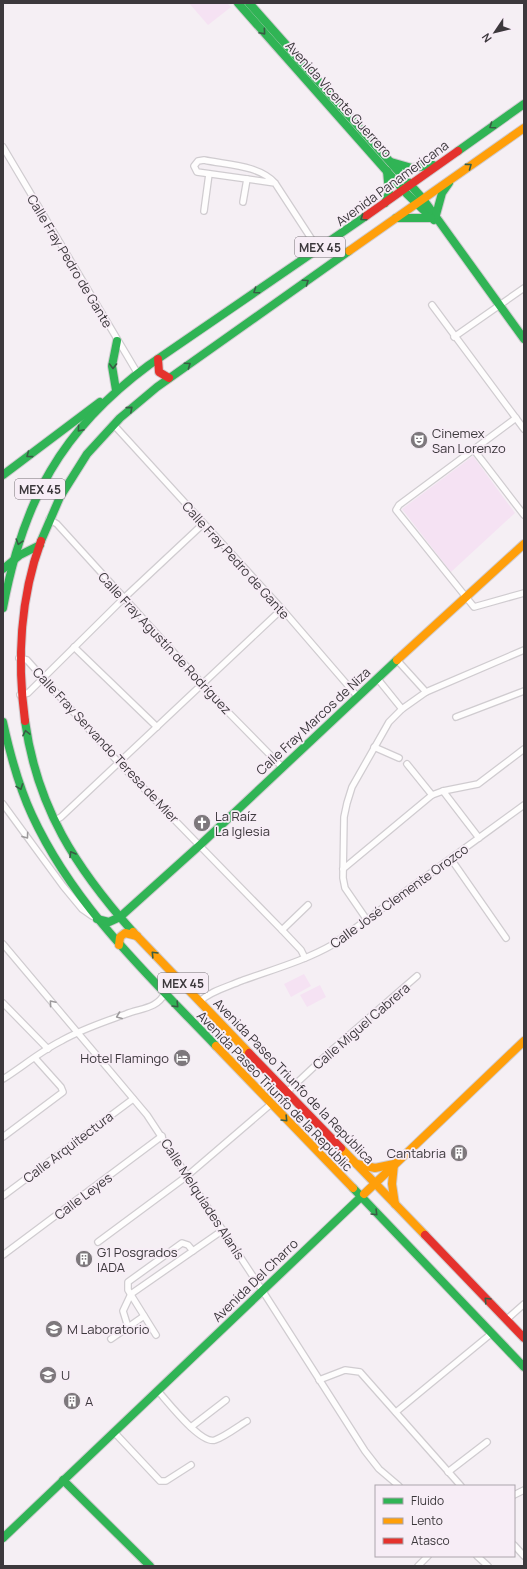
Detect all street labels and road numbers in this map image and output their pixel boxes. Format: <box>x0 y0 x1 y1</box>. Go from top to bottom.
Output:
street label: Avenida Vicente Guerrero <box>282 37 396 161</box>
street label: Avenida Panamericana <box>332 136 452 230</box>
street label: Calle Fray Pedro de Gante <box>23 191 117 331</box>
road number: MEX 45 <box>295 237 345 257</box>
road number: MEX 45 <box>15 479 65 499</box>
street label: Calle Fray Pedro de Gante <box>178 497 294 623</box>
street label: Calle Fray Agustín de Rodríguez <box>94 568 236 718</box>
street label: Calle Fray Servando Teresa de Mier <box>29 663 183 827</box>
street label: Calle Fray Marcos de Niza <box>252 663 374 779</box>
street label: Calle José Clemente Orozco <box>326 839 472 952</box>
road number: MEX 45 <box>158 973 208 993</box>
street label: Calle Miguel Cabrera <box>309 979 413 1073</box>
street label: Avenida Paseo Triunfo de la República <box>211 995 377 1167</box>
street label: Avenida Paseo Triunfo de la Repúblic <box>194 1008 356 1174</box>
street label: Calle Arquitectura <box>19 1107 117 1187</box>
street label: Calle Melquíades Alanís <box>157 1135 249 1263</box>
street label: Calle Leyes <box>50 1168 116 1224</box>
street label: Avenida Del Charro <box>208 1234 302 1326</box>

